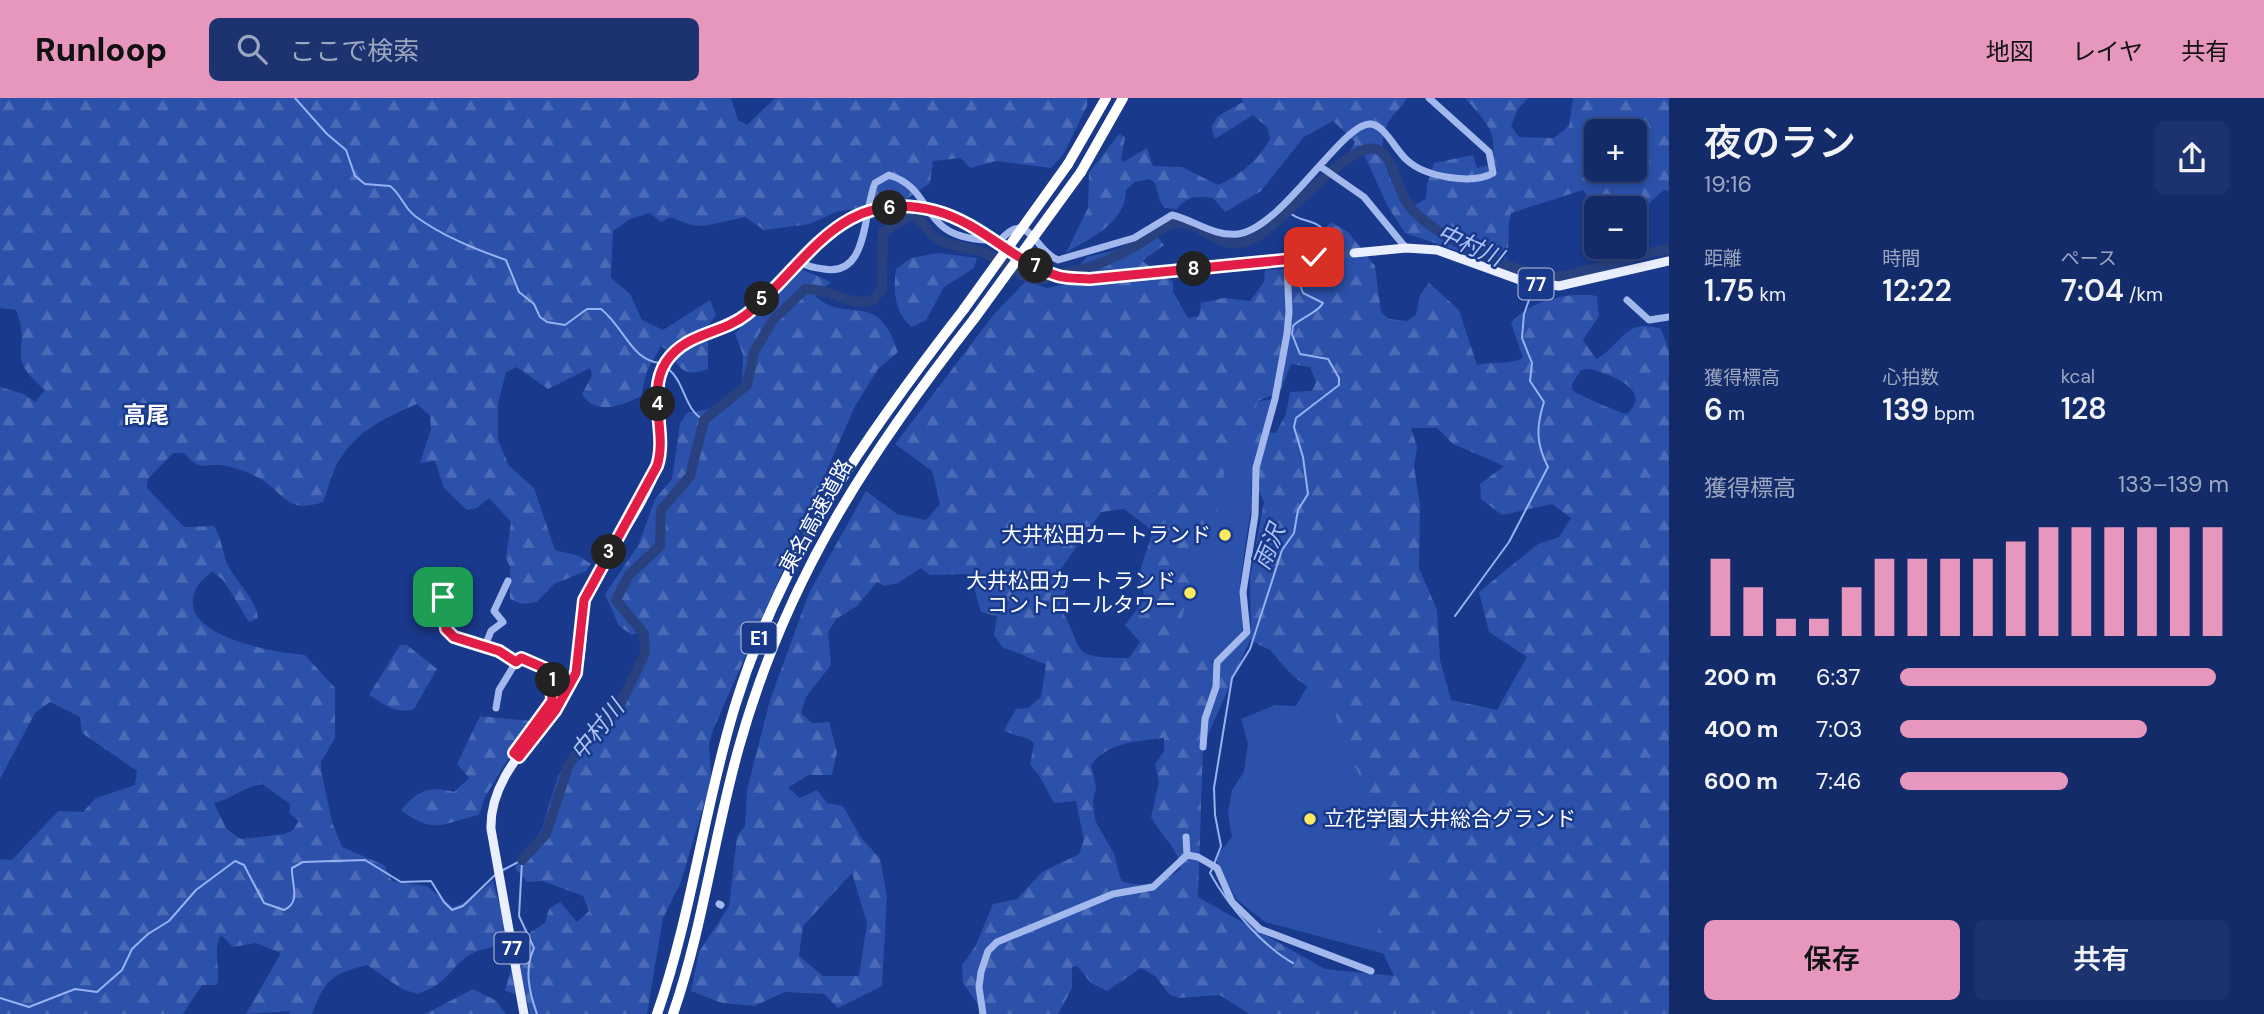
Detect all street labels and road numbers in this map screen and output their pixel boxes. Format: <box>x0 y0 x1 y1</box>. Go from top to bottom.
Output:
road number: 77 <box>1518 268 1554 300</box>
street label: 東名高速道路 <box>773 454 859 578</box>
road number: E1 <box>742 622 776 653</box>
road number: 77 <box>494 932 530 964</box>

